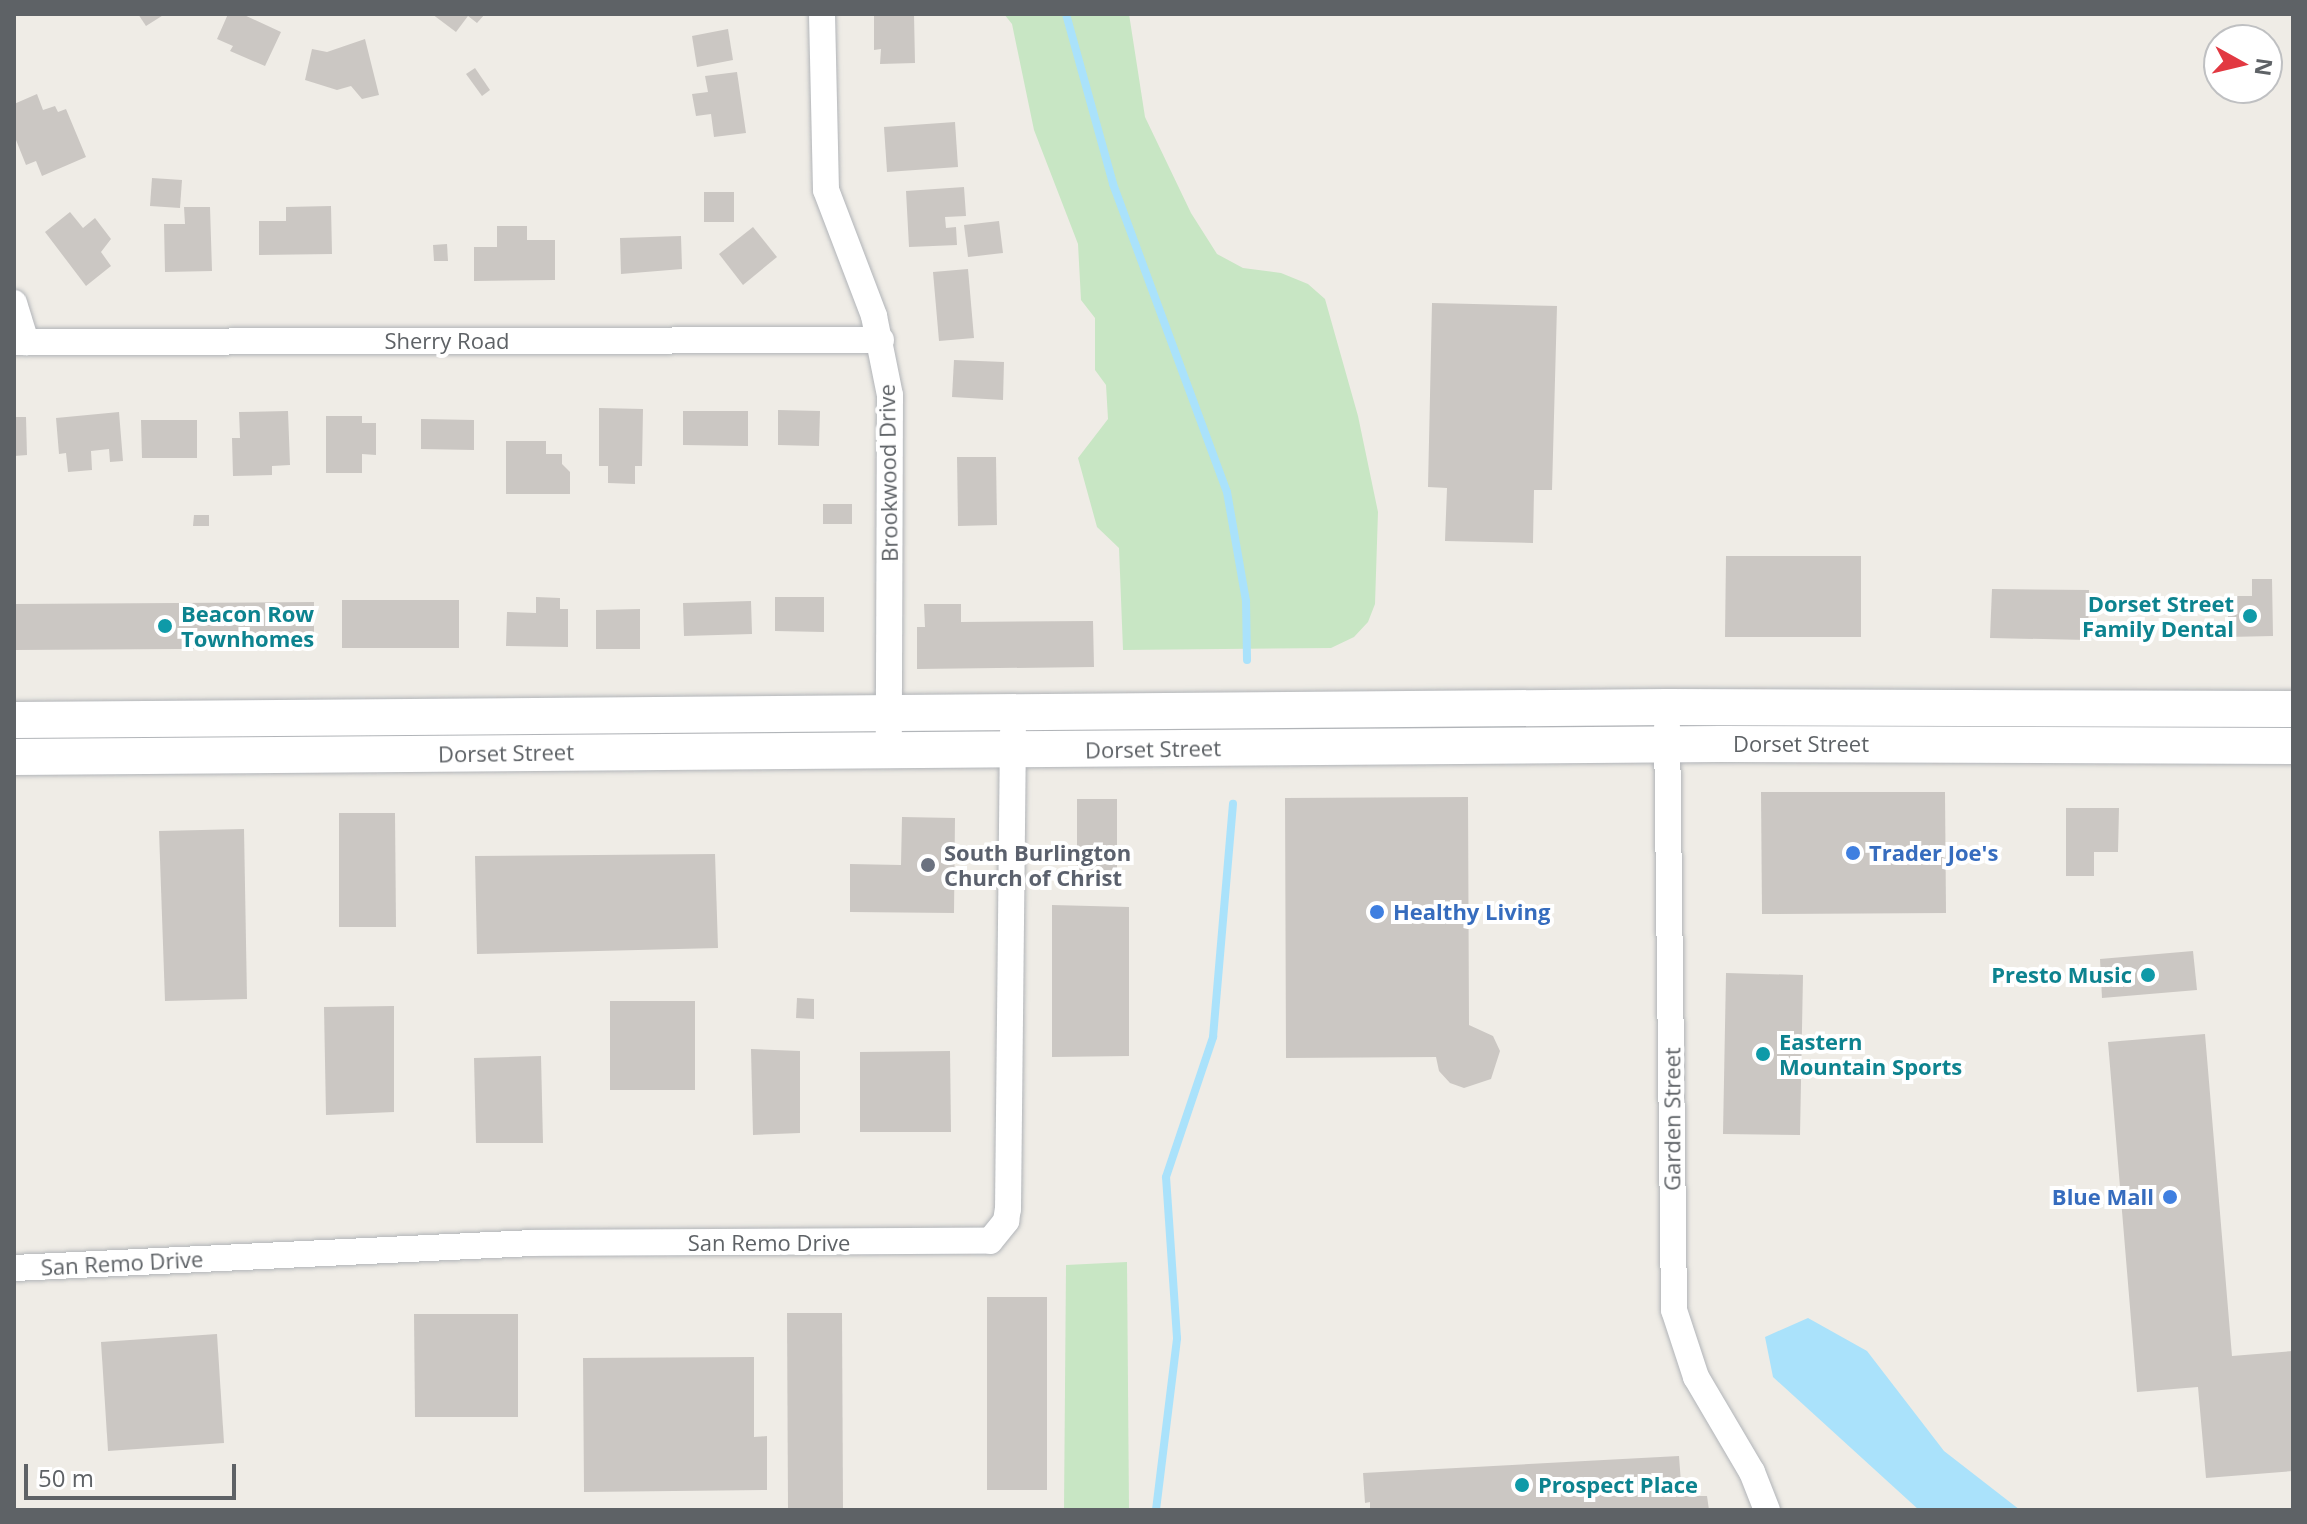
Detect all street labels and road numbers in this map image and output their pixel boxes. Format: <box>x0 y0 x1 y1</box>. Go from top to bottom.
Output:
street label: Sherry Road <box>384 328 510 354</box>
street label: Brookwood Drive <box>873 384 903 562</box>
street label: Dorset Street <box>1733 731 1869 757</box>
street label: Dorset Street <box>1085 735 1221 763</box>
street label: Dorset Street <box>438 739 574 767</box>
street label: Garden Street <box>1659 1047 1685 1191</box>
street label: San Remo Drive <box>688 1230 850 1256</box>
street label: San Remo Drive <box>40 1246 204 1280</box>

